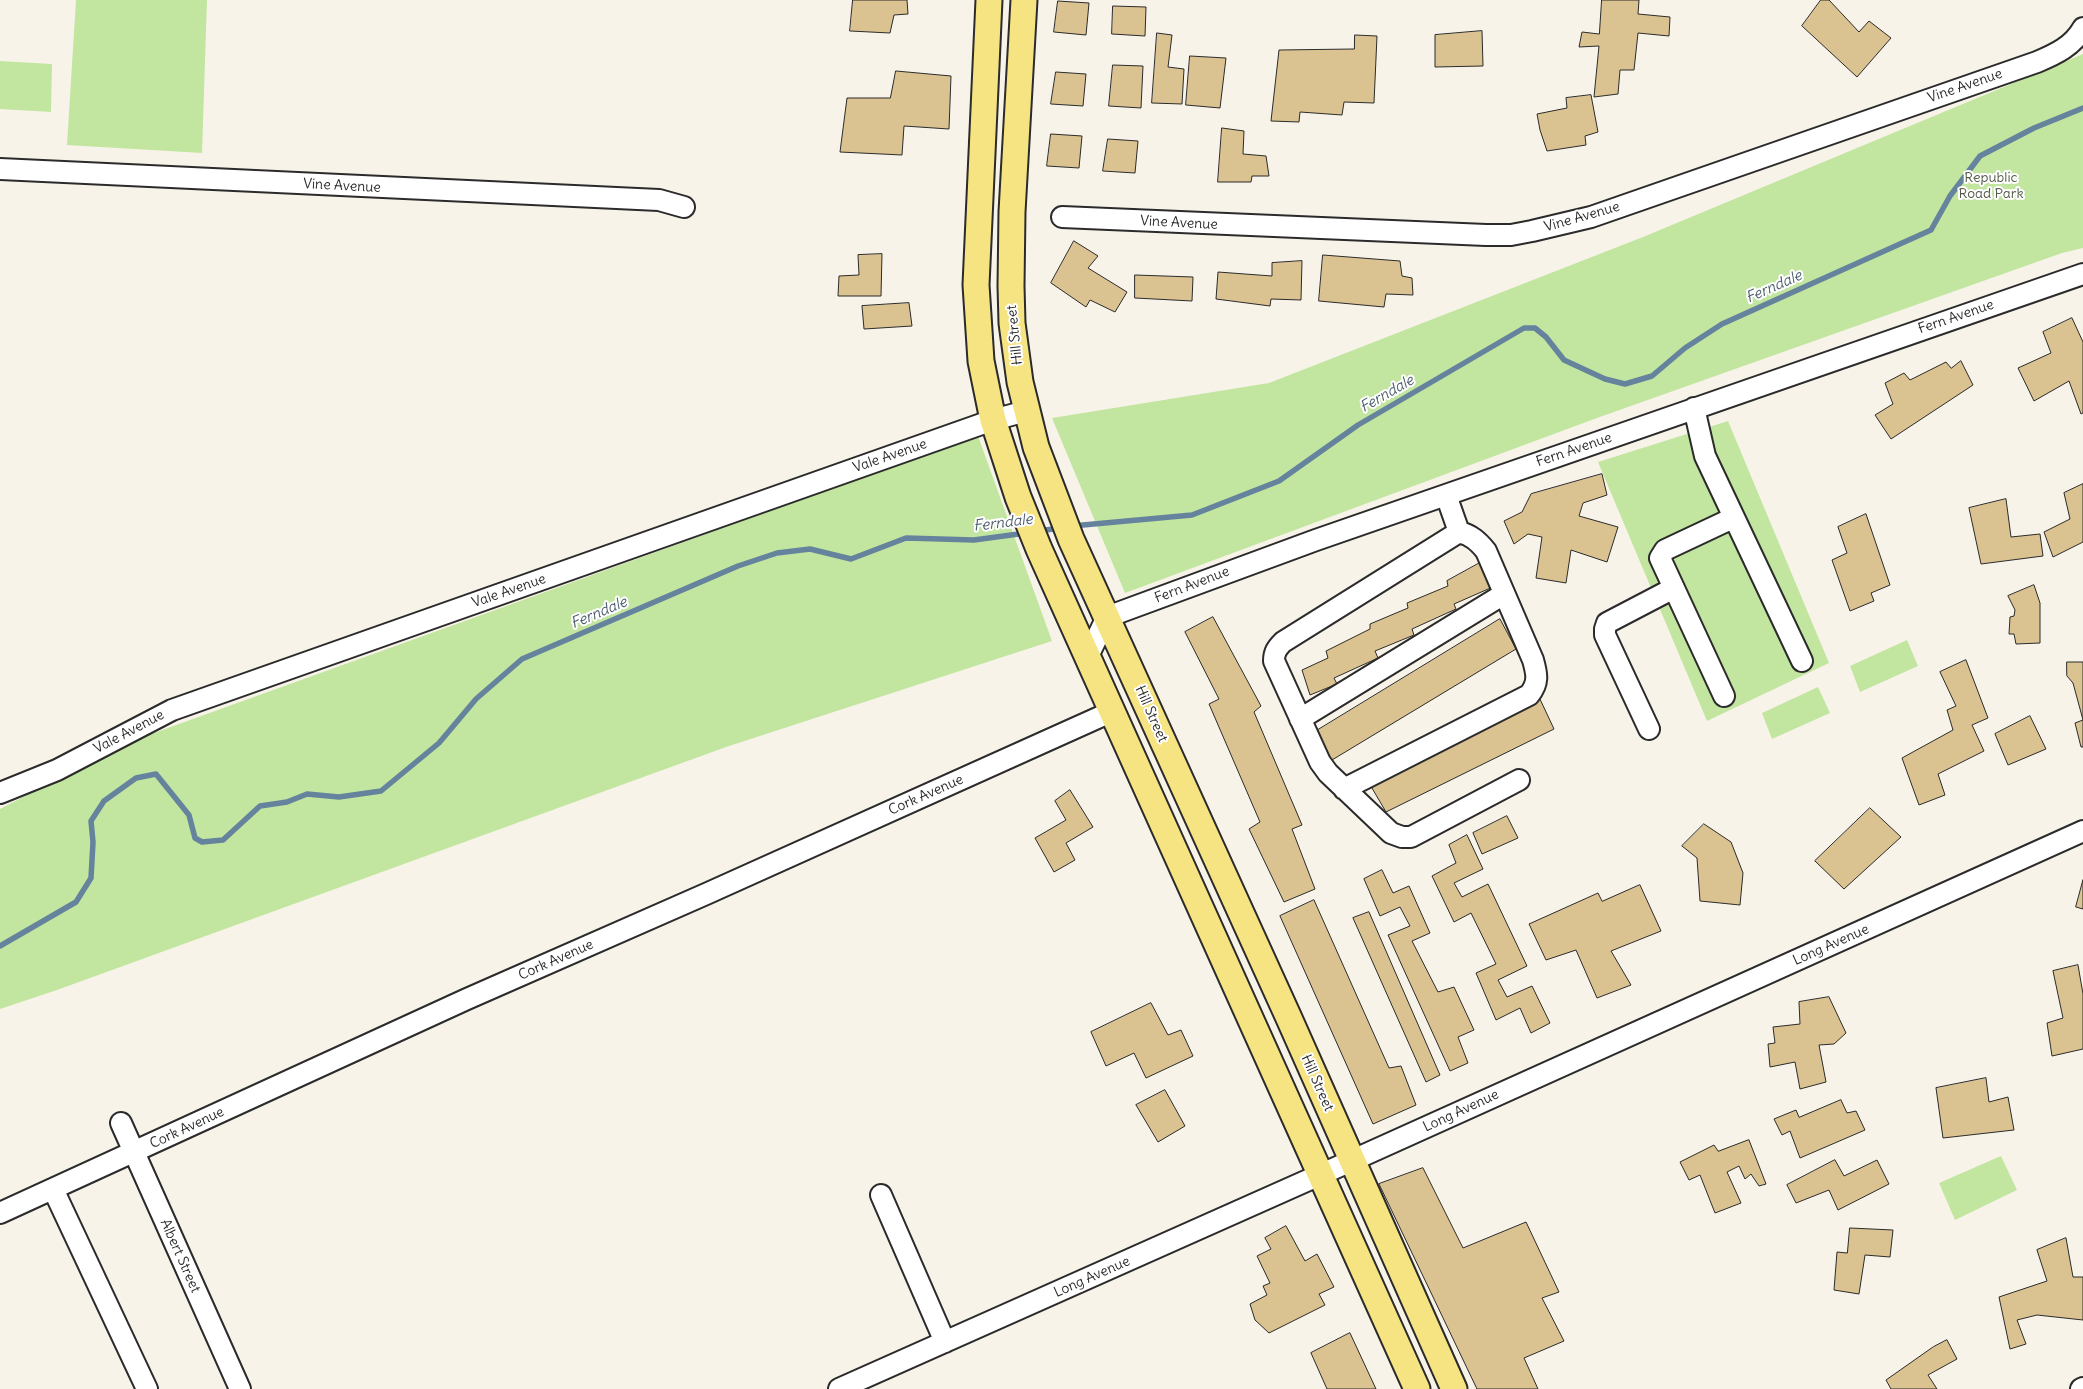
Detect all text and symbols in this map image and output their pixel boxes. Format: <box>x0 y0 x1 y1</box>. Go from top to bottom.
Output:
street label: Vine Avenue <box>1925 65 2005 107</box>
park label: Republic Road Park <box>1958 170 2024 202</box>
street label: Vine Avenue <box>303 176 381 196</box>
street label: Vine Avenue <box>1542 198 1622 236</box>
street label: Vine Avenue <box>1140 213 1218 233</box>
water label: Ferndale <box>1743 267 1805 307</box>
street label: Fern Avenue <box>1916 296 1996 338</box>
street label: Hill Street <box>1004 304 1026 366</box>
water label: Ferndale <box>1357 371 1417 417</box>
street label: Fern Avenue <box>1534 429 1614 471</box>
street label: Vale Avenue <box>851 436 929 476</box>
water label: Ferndale <box>972 510 1034 536</box>
street label: Fern Avenue <box>1152 563 1232 607</box>
street label: Vale Avenue <box>470 571 548 611</box>
water label: Ferndale <box>568 593 630 633</box>
street label: Hill Street <box>1131 683 1171 745</box>
street label: Vale Avenue <box>91 706 167 758</box>
street label: Cork Avenue <box>886 771 966 819</box>
street label: Long Avenue <box>1790 921 1872 969</box>
street label: Cork Avenue <box>516 936 596 984</box>
street label: Hill Street <box>1297 1052 1337 1114</box>
street label: Long Avenue <box>1421 1086 1501 1136</box>
street label: Cork Avenue <box>147 1103 227 1153</box>
street label: Albert Street <box>156 1217 204 1295</box>
street label: Long Avenue <box>1051 1253 1133 1301</box>

